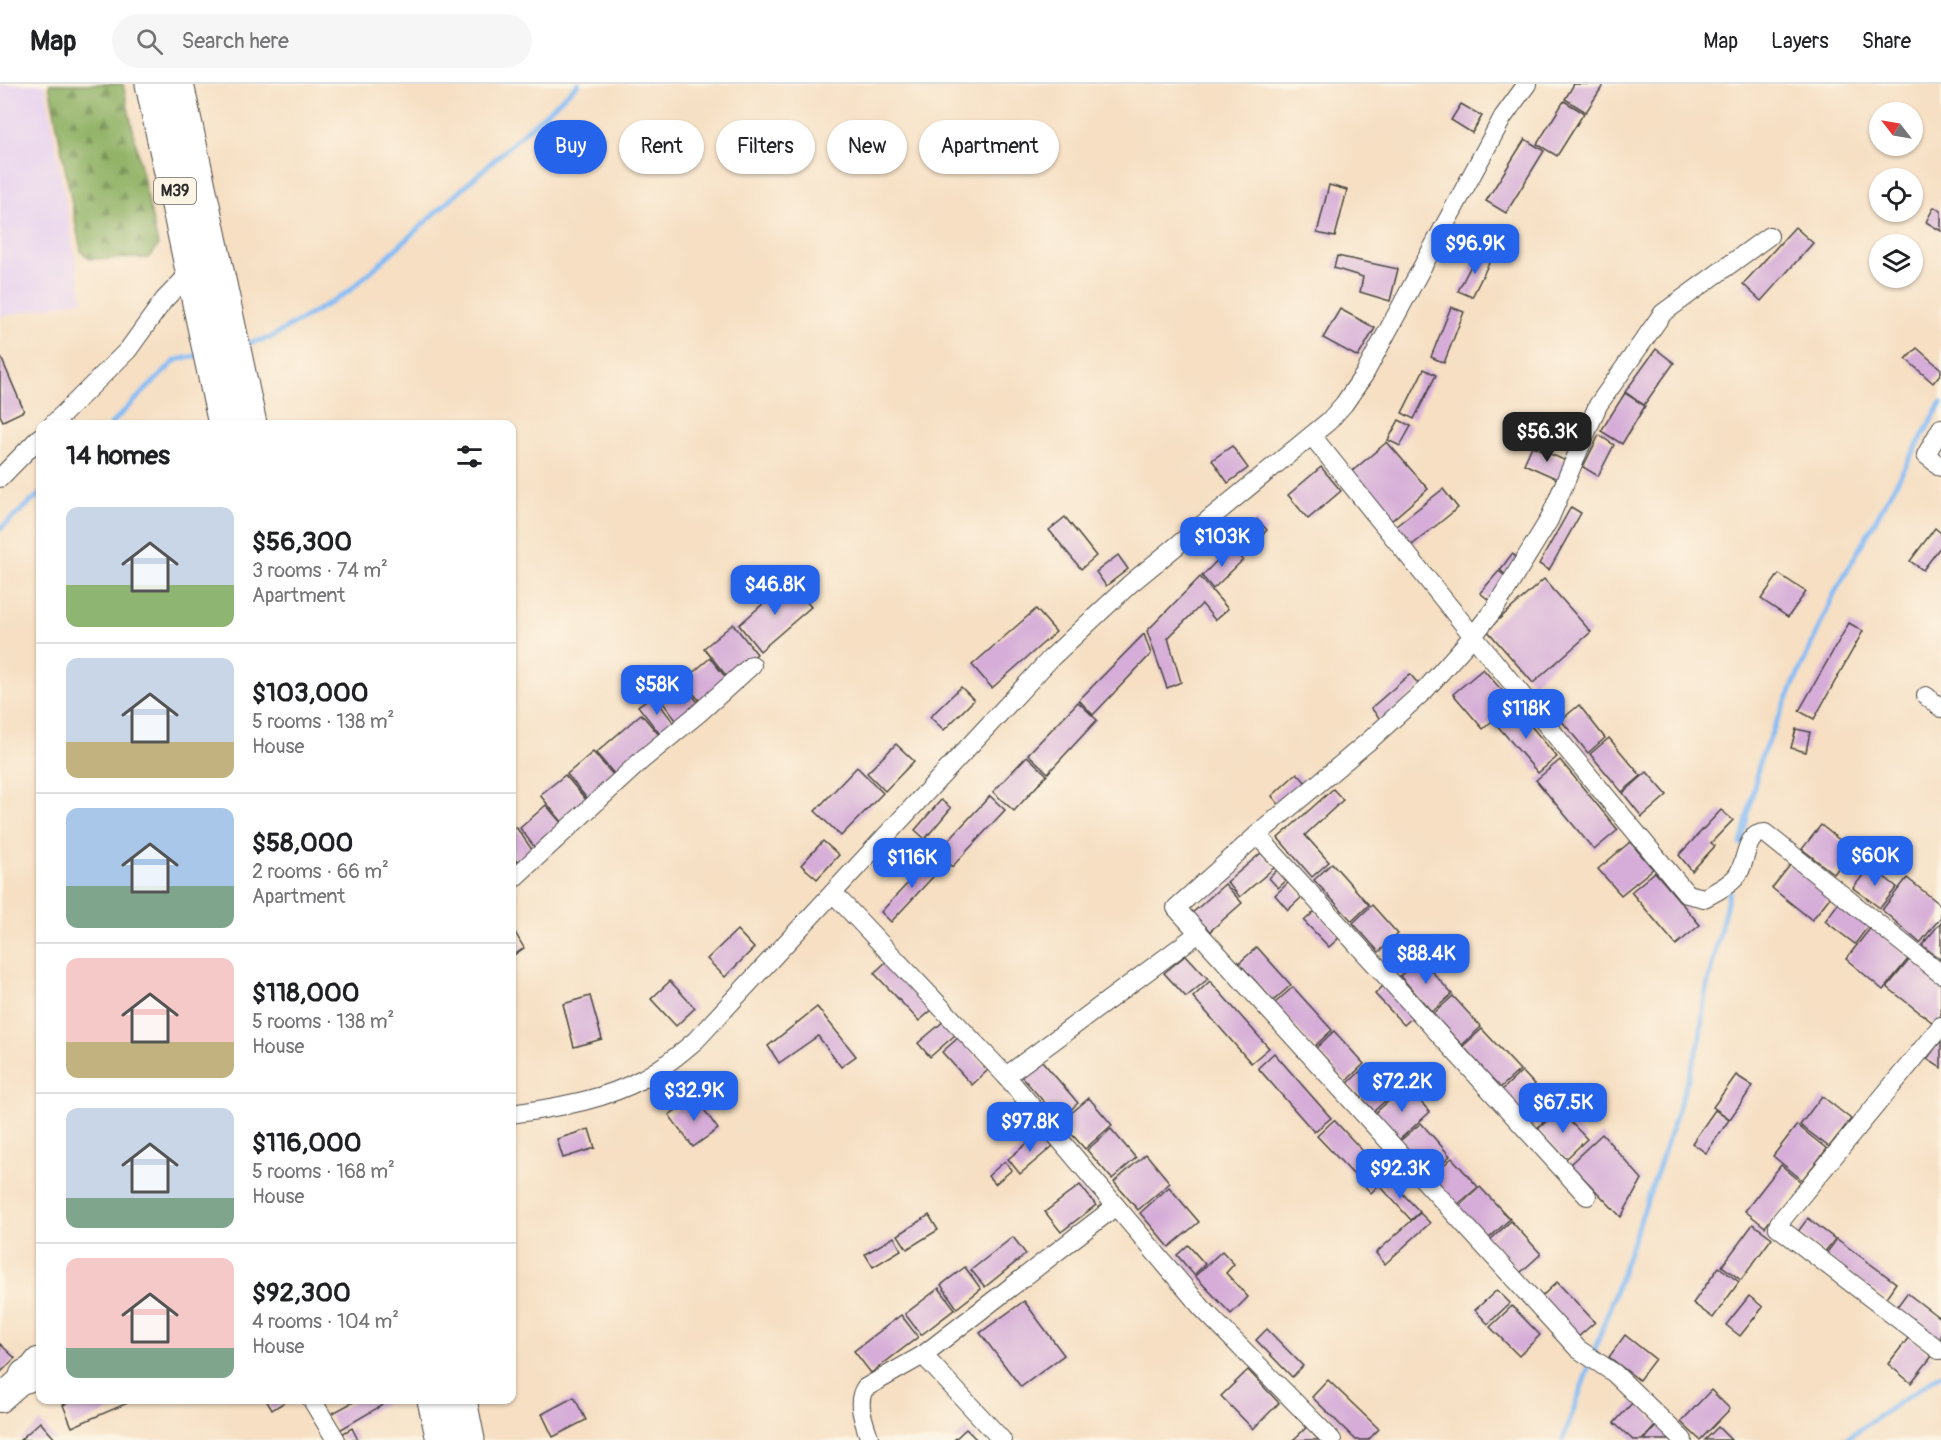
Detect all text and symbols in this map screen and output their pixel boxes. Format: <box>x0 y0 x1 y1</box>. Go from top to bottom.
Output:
search box <box>112 14 532 68</box>
text: Map <box>30 24 76 59</box>
icon: search <box>133 25 166 58</box>
text: Search here <box>181 27 289 55</box>
text: Map <box>1703 28 1738 55</box>
text: Layers <box>1771 28 1829 55</box>
text: Share <box>1862 28 1911 55</box>
north arrow <box>1869 102 1923 156</box>
map controls <box>1869 102 1923 288</box>
chip: Buy <box>534 120 607 174</box>
chip: Rent <box>619 120 704 174</box>
chip: Filters <box>716 120 815 174</box>
chip: New <box>827 120 907 174</box>
chip: Apartment <box>919 120 1059 174</box>
button: locate <box>1869 168 1923 222</box>
road number: M39 <box>154 178 196 204</box>
pin: $96.9K <box>1426 224 1524 275</box>
text: $96.9K <box>1445 231 1505 256</box>
button: layers <box>1869 234 1923 288</box>
pin: $56.3K <box>1498 412 1596 463</box>
text: $56.3K <box>1517 419 1577 444</box>
text: 14 homes <box>66 440 170 472</box>
icon: filters <box>453 440 486 473</box>
pin: $103K <box>1180 517 1264 568</box>
text: $103K <box>1194 524 1250 549</box>
text: $56,300 <box>252 526 352 558</box>
icon: home <box>114 531 186 603</box>
text: 3 rooms · 74 m² <box>252 558 388 583</box>
pin: $46.8K <box>726 565 824 616</box>
text: $46.8K <box>745 572 805 597</box>
text: Apartment <box>252 583 345 608</box>
pin: $58K <box>621 665 693 716</box>
text: $58K <box>635 672 679 697</box>
text: $103,000 <box>252 677 368 709</box>
icon: home <box>114 682 186 754</box>
pin: $118K <box>1484 689 1568 740</box>
text: $118K <box>1502 696 1550 721</box>
text: 5 rooms · 138 m² <box>252 709 394 734</box>
text: House <box>252 734 304 759</box>
text: $58,000 <box>252 827 353 859</box>
icon: home <box>114 832 186 904</box>
pin: $60K <box>1839 836 1911 887</box>
pin: $116K <box>870 838 954 889</box>
text: $60K <box>1851 843 1899 868</box>
text: $116K <box>887 845 937 870</box>
text: 2 rooms · 66 m² <box>252 859 389 884</box>
text: Apartment <box>252 884 345 909</box>
pin: $88.4K <box>1377 934 1475 985</box>
text: $88.4K <box>1396 941 1456 966</box>
text: $118,000 <box>252 977 359 1009</box>
icon: home <box>114 982 186 1054</box>
text: 5 rooms · 138 m² <box>252 1009 394 1034</box>
text: House <box>252 1034 304 1059</box>
pin: $72.2K <box>1353 1062 1451 1113</box>
text: $72.2K <box>1372 1069 1432 1094</box>
pin: $32.9K <box>645 1071 743 1122</box>
text: $32.9K <box>664 1078 724 1103</box>
pin: $67.5K <box>1514 1083 1612 1134</box>
text: $67.5K <box>1533 1090 1593 1115</box>
pin: $97.8K <box>981 1102 1079 1153</box>
text: $97.8K <box>1001 1109 1059 1134</box>
text: $116,000 <box>252 1127 361 1159</box>
icon: home <box>114 1132 186 1204</box>
pin: $92.3K <box>1351 1149 1449 1200</box>
text: $92.3K <box>1370 1156 1430 1181</box>
text: 5 rooms · 168 m² <box>252 1159 395 1184</box>
text: House <box>252 1184 304 1209</box>
text: $92,300 <box>252 1277 351 1309</box>
icon: home <box>114 1282 186 1354</box>
text: 4 rooms · 104 m² <box>252 1309 399 1334</box>
text: House <box>252 1334 304 1359</box>

